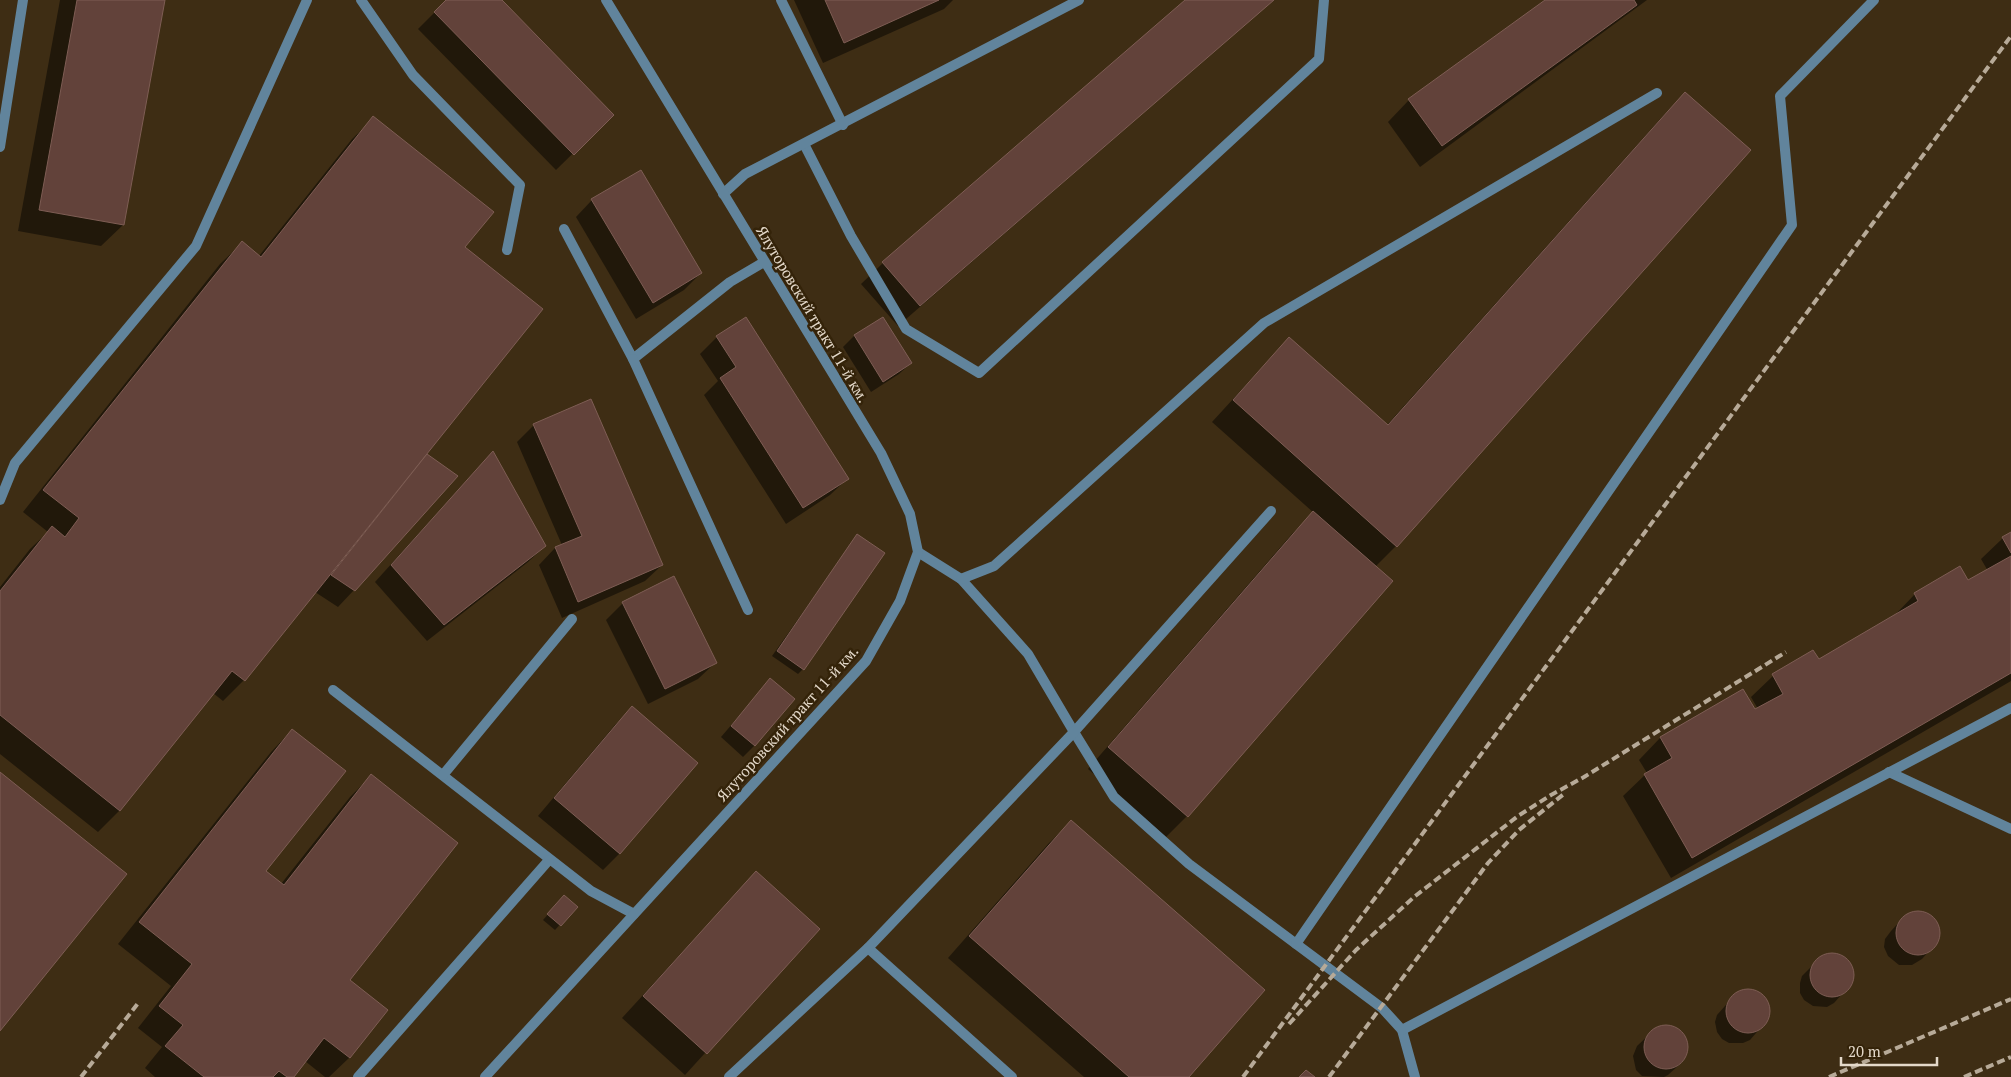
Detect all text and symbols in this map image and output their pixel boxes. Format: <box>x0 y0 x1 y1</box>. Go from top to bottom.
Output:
street label: Ялуторовский тракт 11-й км. <box>752 222 874 406</box>
street label: Ялуторовский тракт 11-й км. <box>712 641 862 805</box>
scale bar <box>1841 1034 1937 1066</box>
text: 20 m <box>1848 1041 1881 1061</box>

